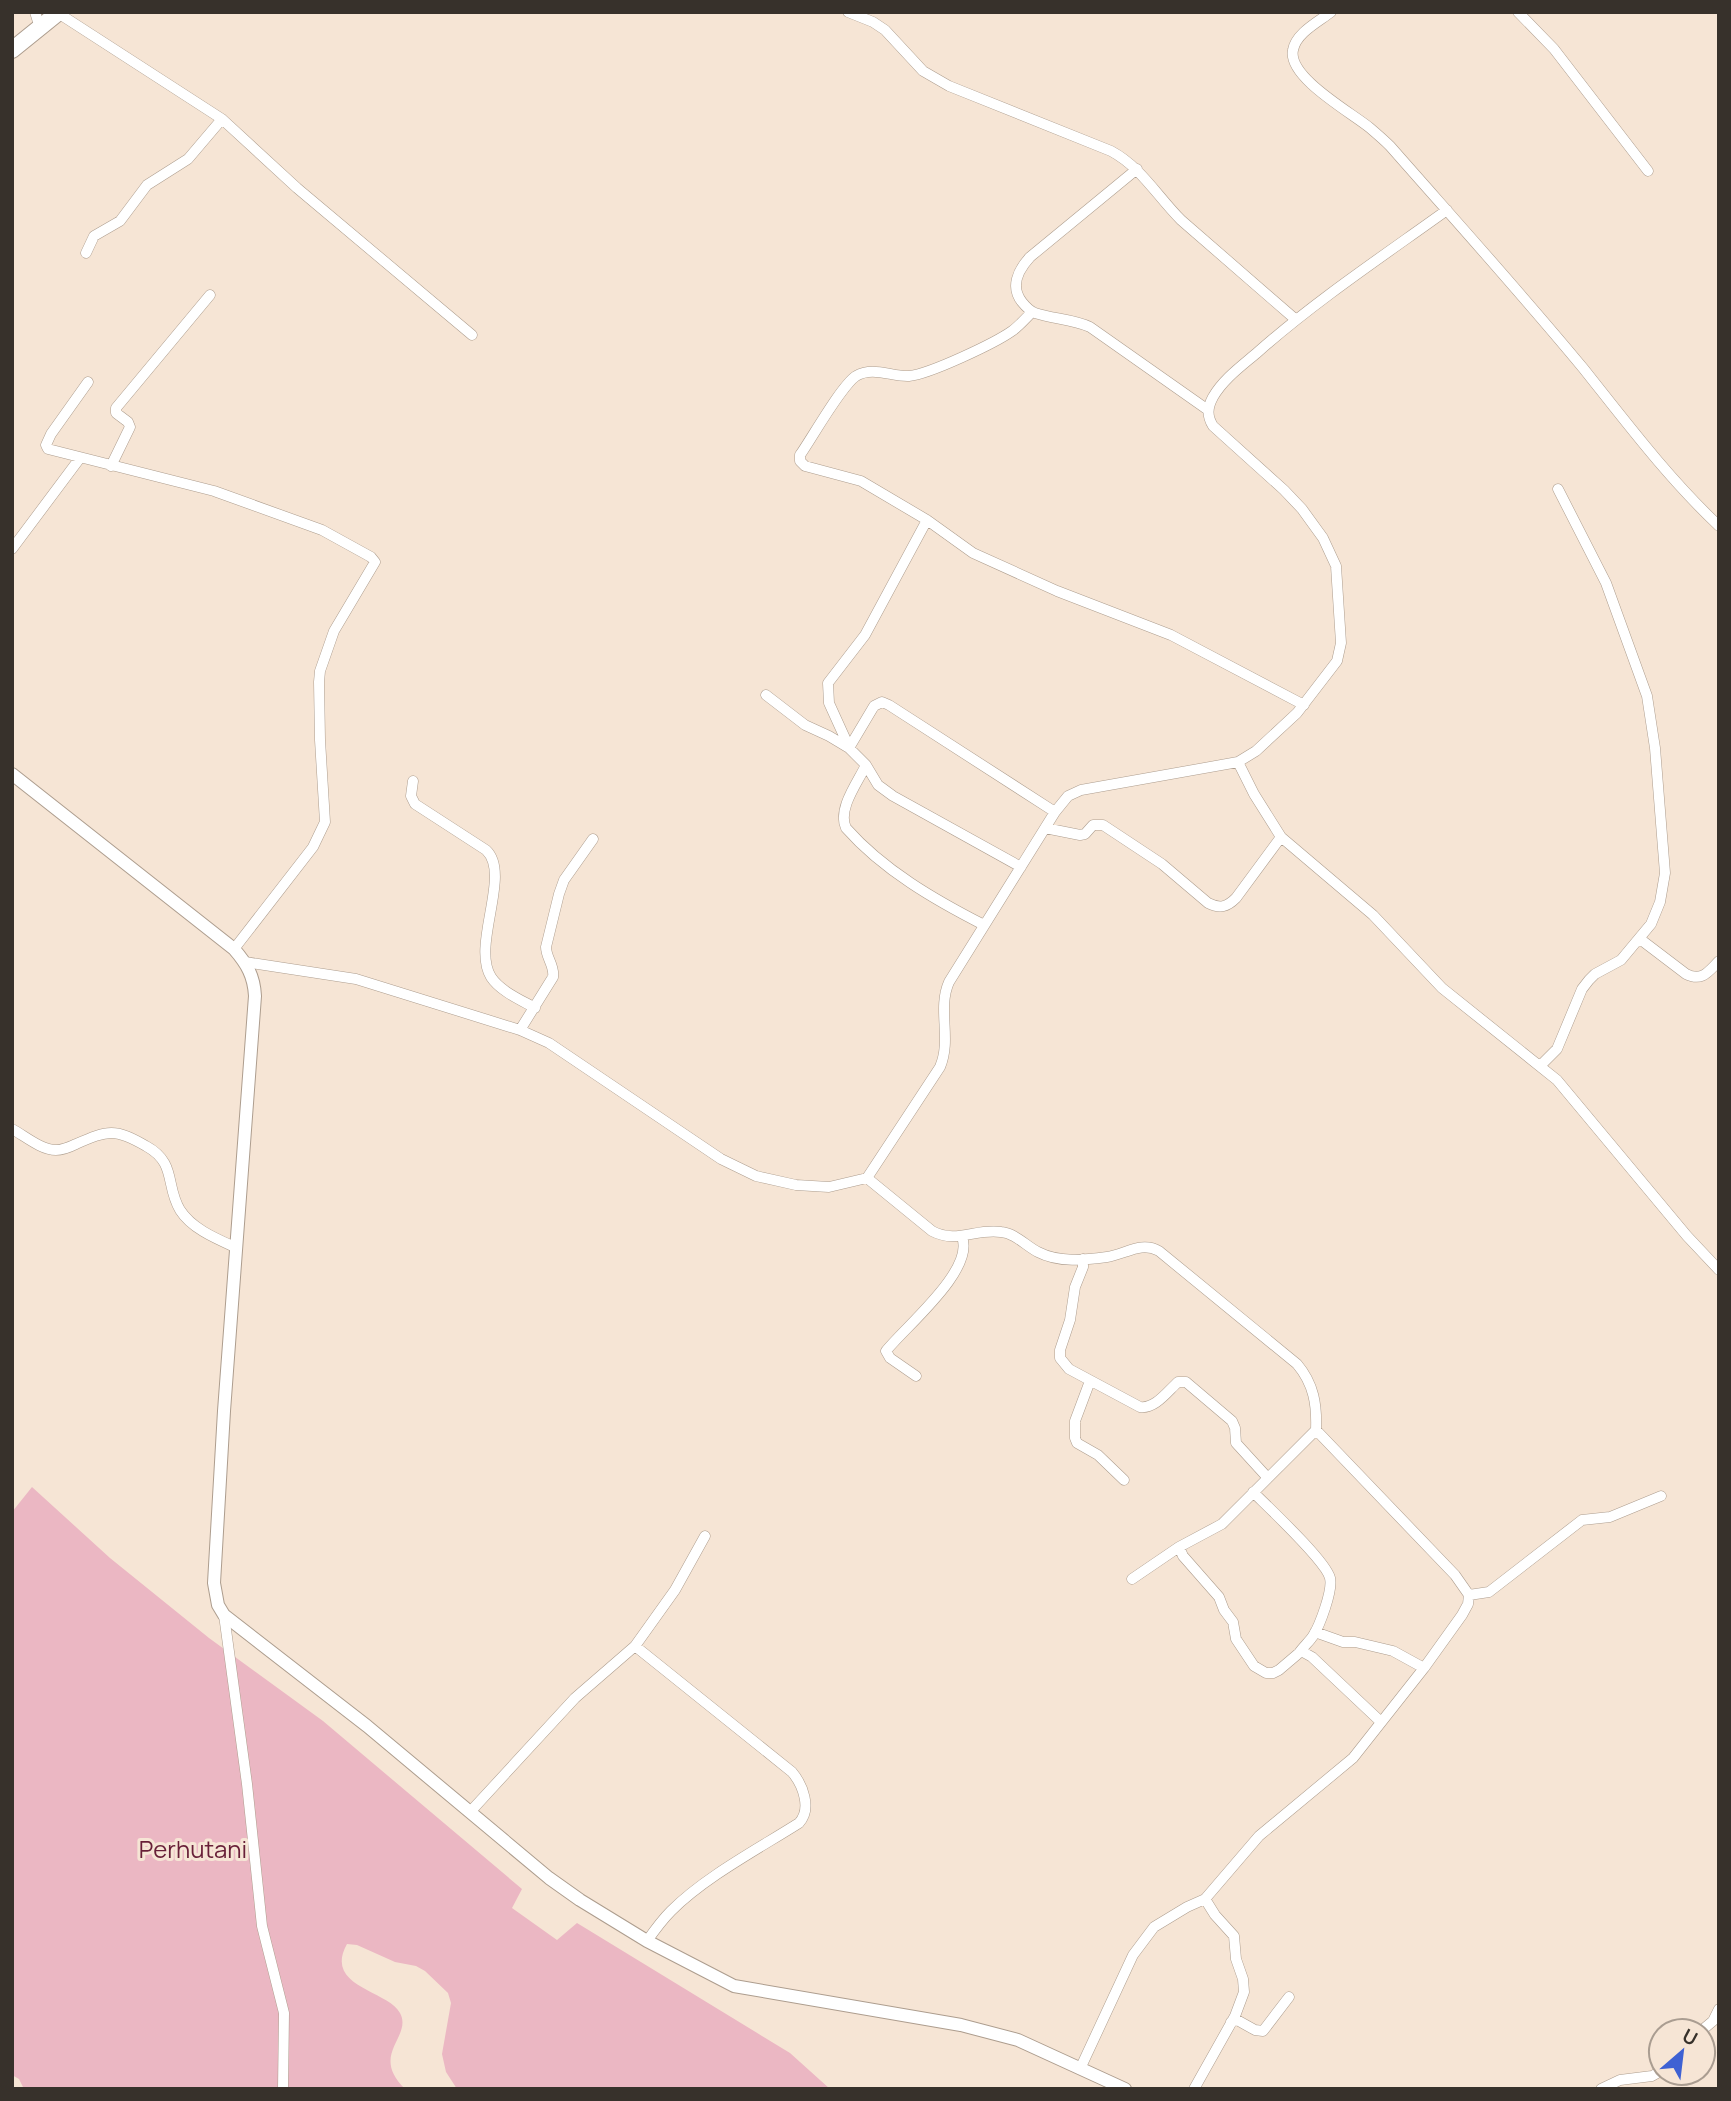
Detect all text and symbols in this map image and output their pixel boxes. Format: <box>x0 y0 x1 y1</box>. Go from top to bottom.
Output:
park label: Perhutani <box>139 1832 247 1865</box>
north arrow <box>1647 2017 1717 2087</box>
text: U <box>1678 2022 1702 2052</box>

